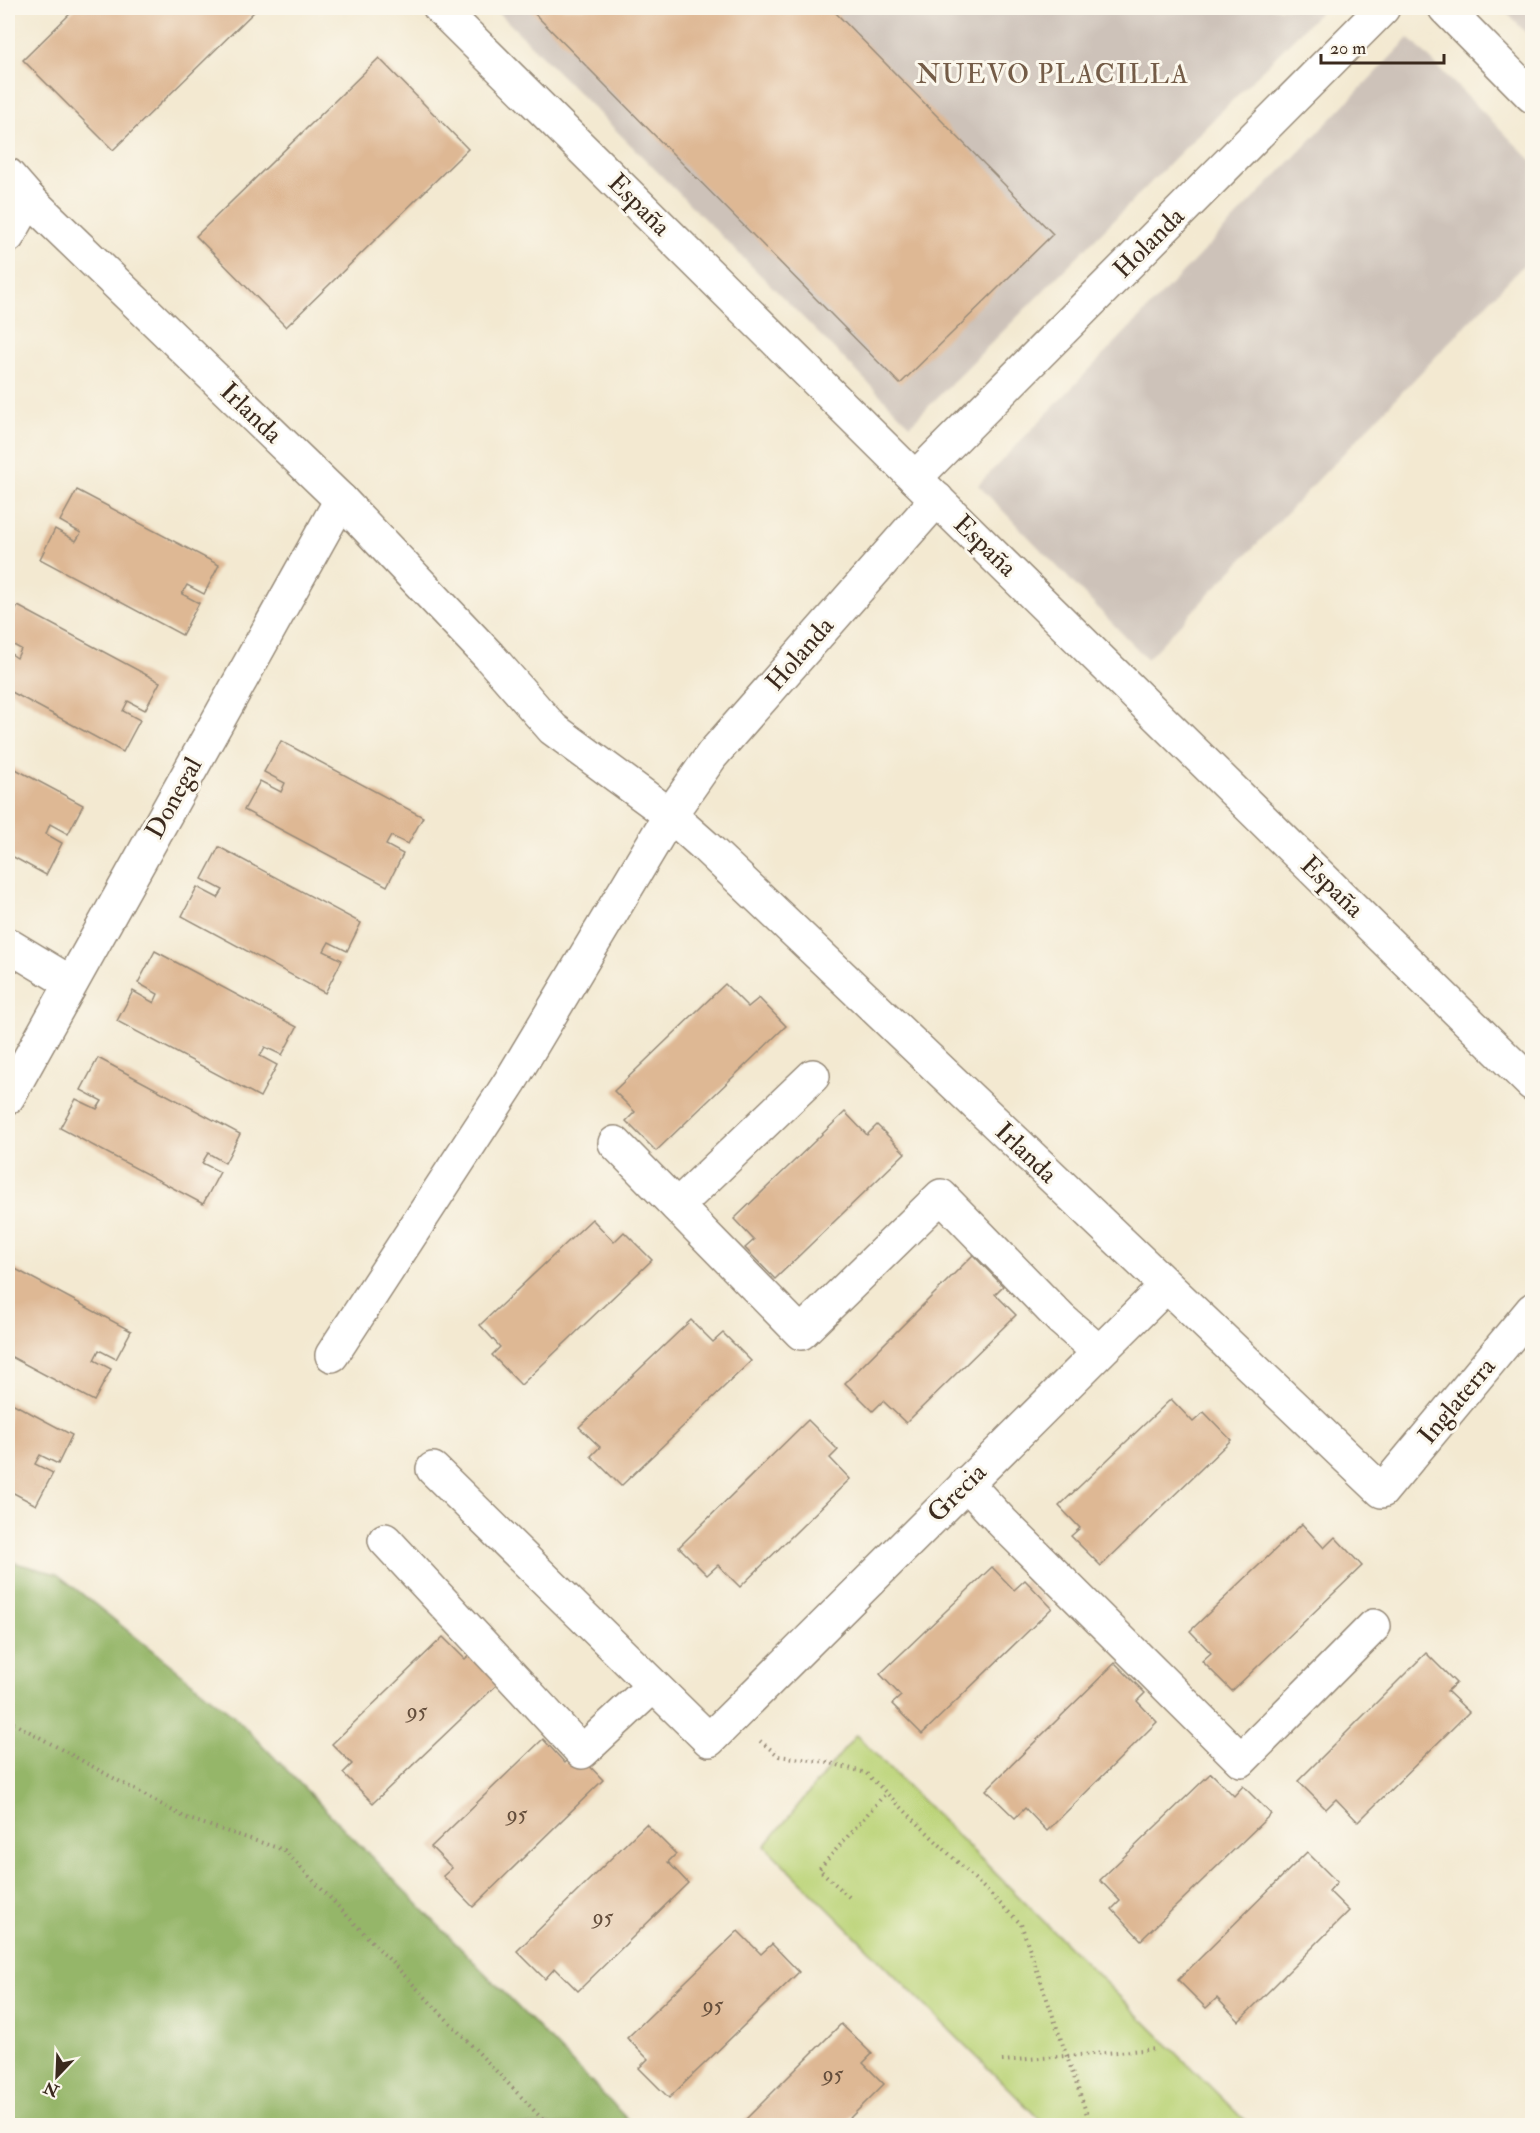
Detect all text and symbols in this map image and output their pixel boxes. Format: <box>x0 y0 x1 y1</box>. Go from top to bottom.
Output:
scale bar <box>1321 27 1444 65</box>
text: 20 m <box>1330 37 1366 60</box>
district label: NUEVO PLACILLA <box>916 58 1190 91</box>
street label: España <box>600 167 677 244</box>
street label: Holanda <box>1107 201 1191 285</box>
street label: Irlanda <box>213 376 289 451</box>
street label: España <box>946 508 1024 585</box>
street label: Holanda <box>759 610 841 698</box>
street label: Donegal <box>139 751 210 844</box>
street label: España <box>1293 849 1371 926</box>
street label: Irlanda <box>988 1116 1064 1191</box>
street label: Inglaterra <box>1412 1351 1503 1451</box>
street label: Grecia <box>921 1457 993 1529</box>
house number: 95 <box>405 1697 428 1725</box>
house number: 95 <box>505 1800 528 1828</box>
house number: 95 <box>591 1903 614 1931</box>
house number: 95 <box>701 1991 724 2019</box>
north arrow <box>27 2046 87 2106</box>
house number: 95 <box>821 2060 844 2088</box>
text: N <box>40 2077 63 2101</box>

